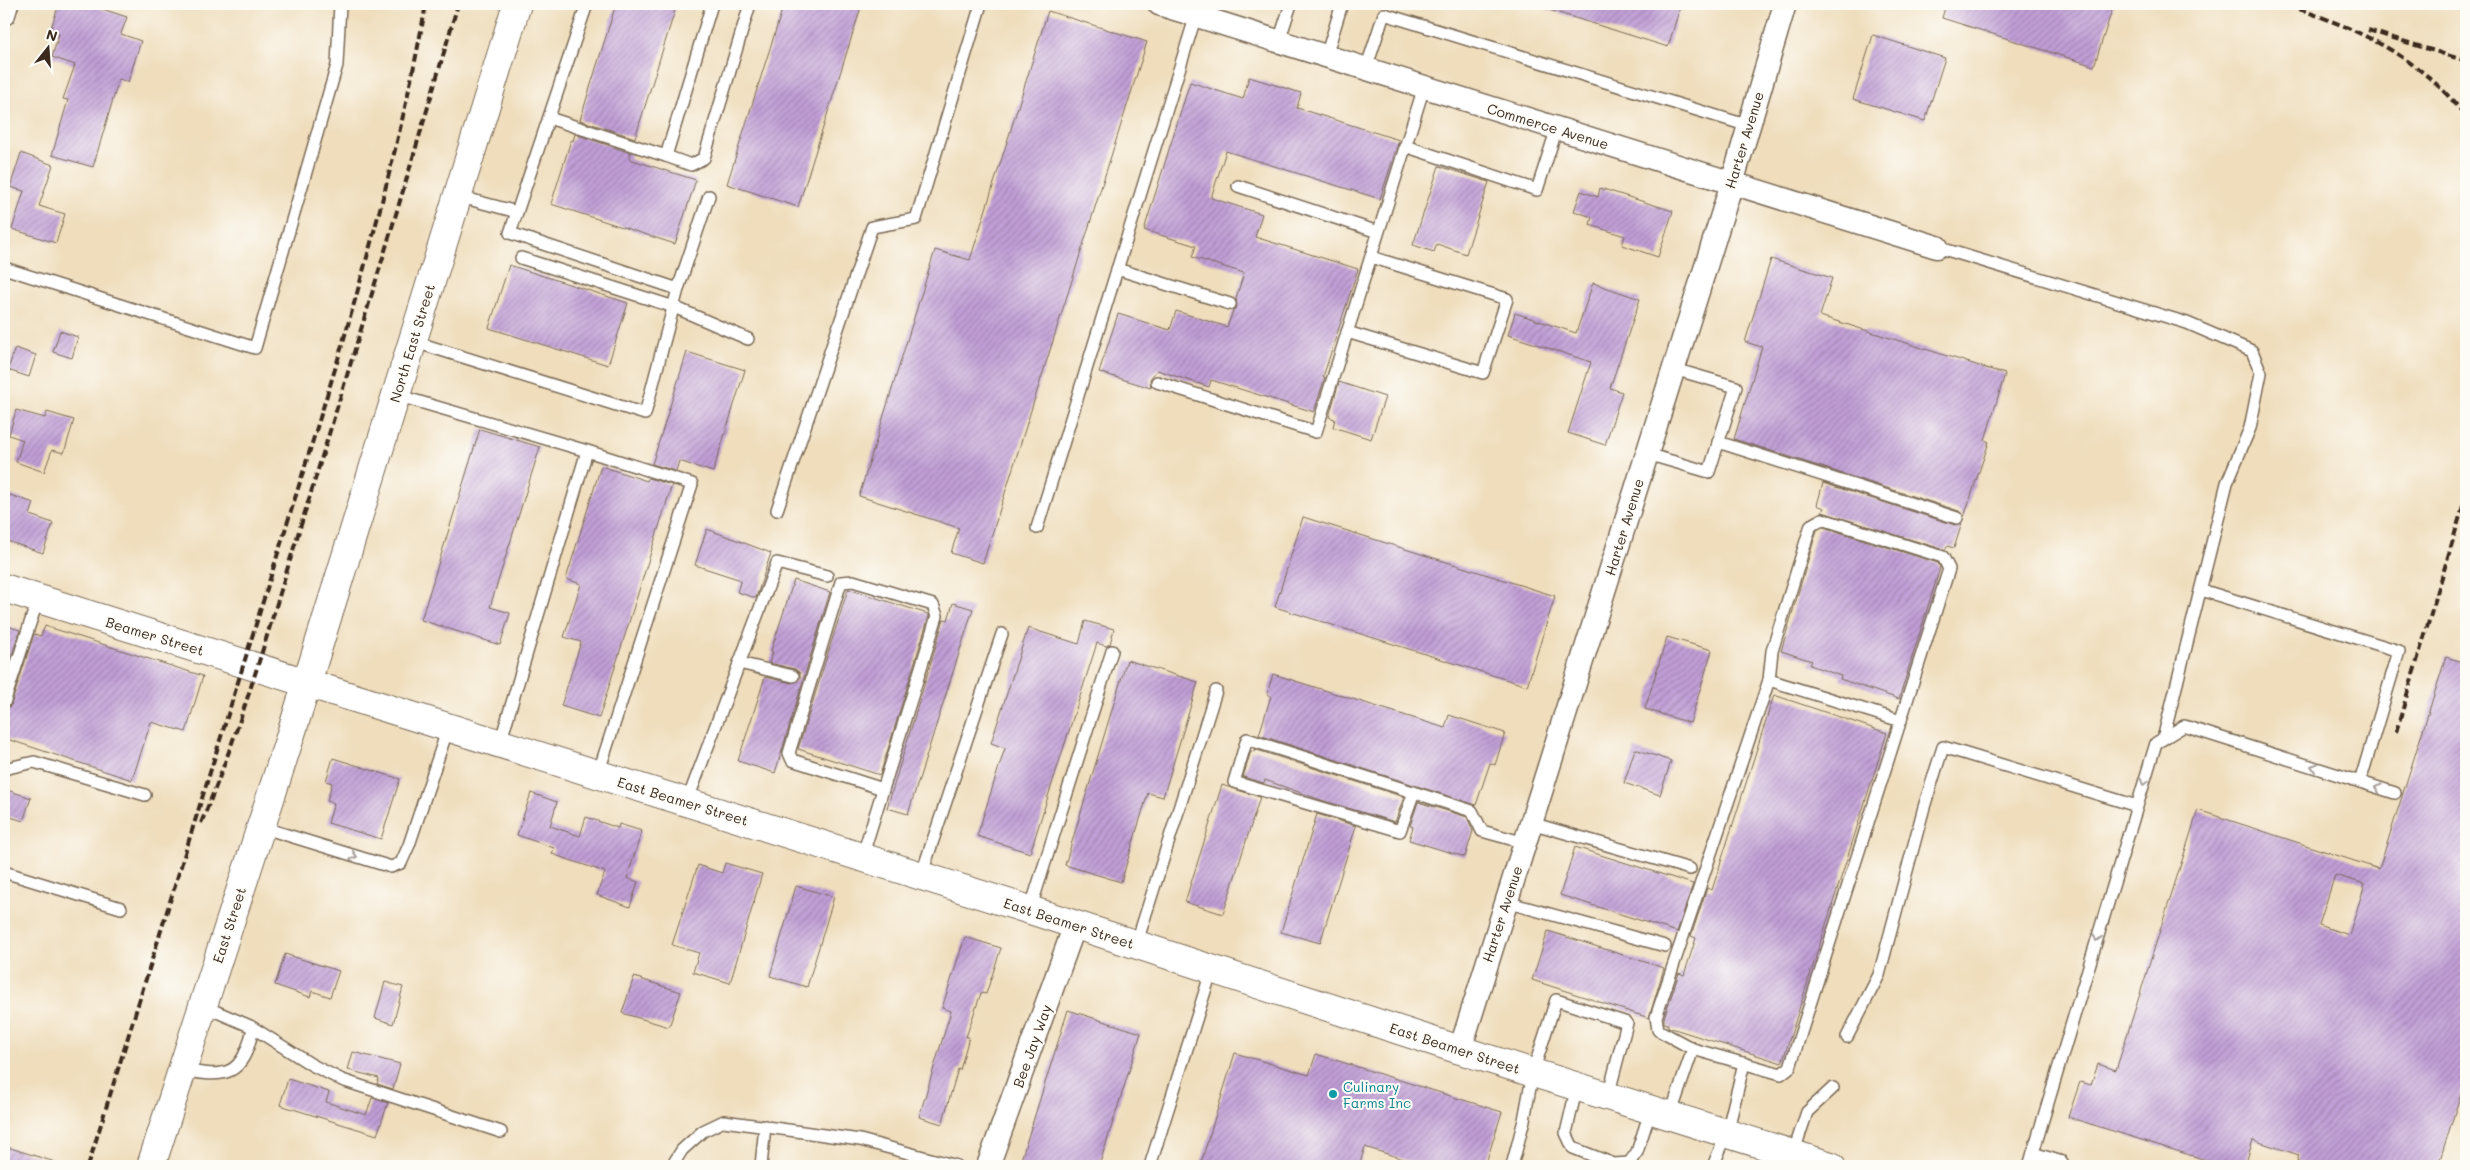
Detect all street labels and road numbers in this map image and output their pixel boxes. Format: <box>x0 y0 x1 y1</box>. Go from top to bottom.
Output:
street label: Harter Avenue <box>1720 89 1768 191</box>
street label: Commerce Avenue <box>1485 98 1611 154</box>
street label: North East Street <box>385 281 439 405</box>
street label: Harter Avenue <box>1600 476 1648 578</box>
street label: Beamer Street <box>103 612 207 660</box>
street label: East Beamer Street <box>615 772 751 830</box>
street label: Harter Avenue <box>1477 863 1527 965</box>
street label: East Street <box>208 885 250 965</box>
street label: East Beamer Street <box>1001 893 1137 953</box>
street label: Bee Jay Way <box>1008 1002 1056 1090</box>
street label: East Beamer Street <box>1387 1018 1523 1078</box>

